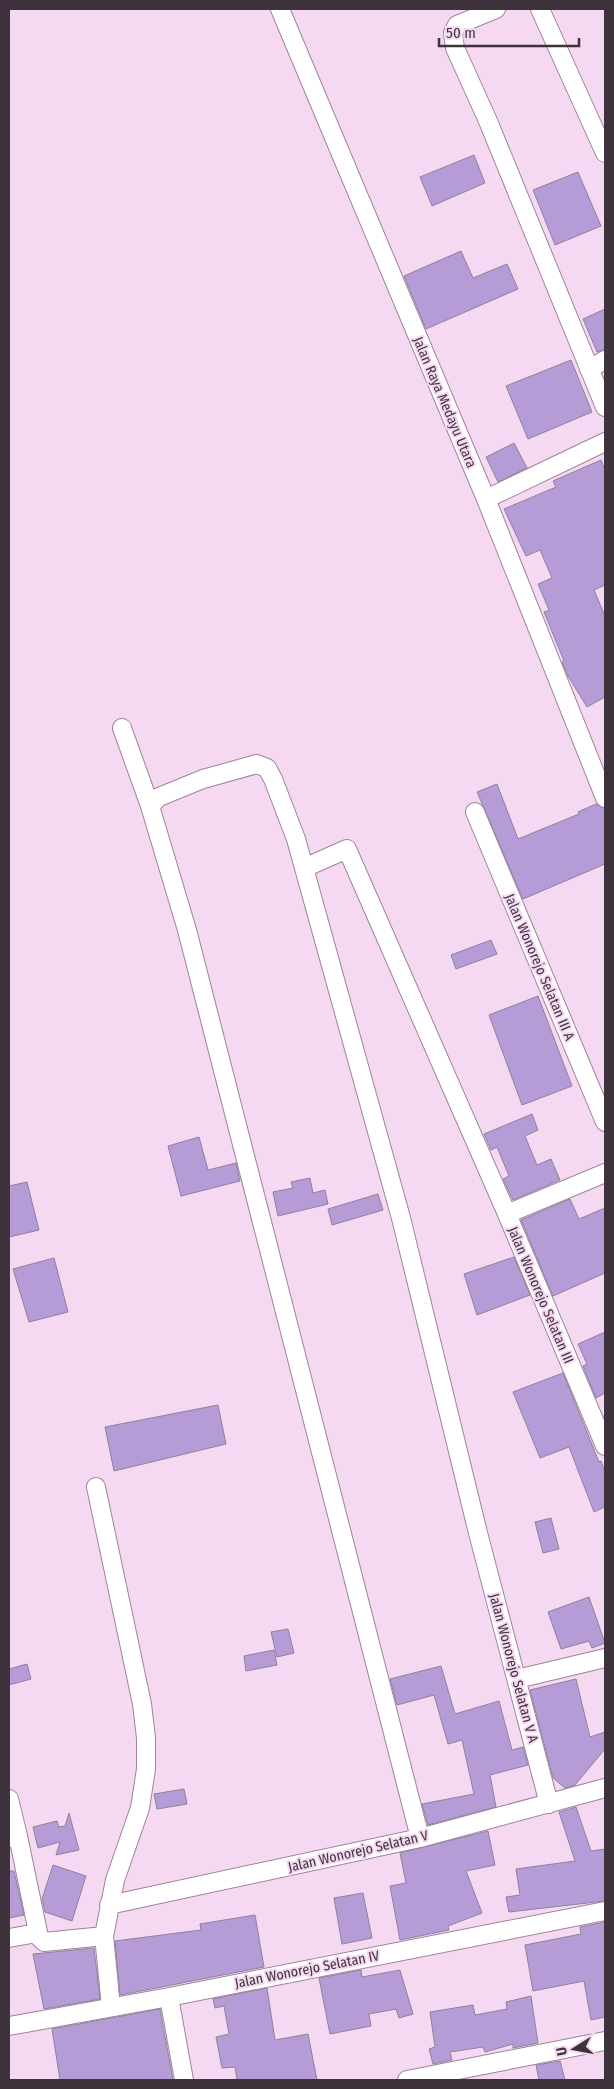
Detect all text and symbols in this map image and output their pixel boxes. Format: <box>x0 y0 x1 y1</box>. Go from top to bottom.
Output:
scale bar <box>439 15 579 47</box>
text: 50 m <box>446 24 476 42</box>
street label: Jalan Raya Medayu Utara <box>409 334 480 470</box>
street label: Jalan Wonorejo Selatan III A <box>501 891 578 1044</box>
street label: Jalan Wonorejo Selatan III <box>504 1224 577 1366</box>
street label: Jalan Wonorejo Selatan V A <box>485 1592 542 1745</box>
street label: Jalan Wonorejo Selatan V <box>286 1827 431 1876</box>
street label: Jalan Wonorejo Selatan IV <box>233 1947 382 1992</box>
north arrow <box>549 2024 599 2074</box>
text: U <box>553 2046 571 2057</box>

